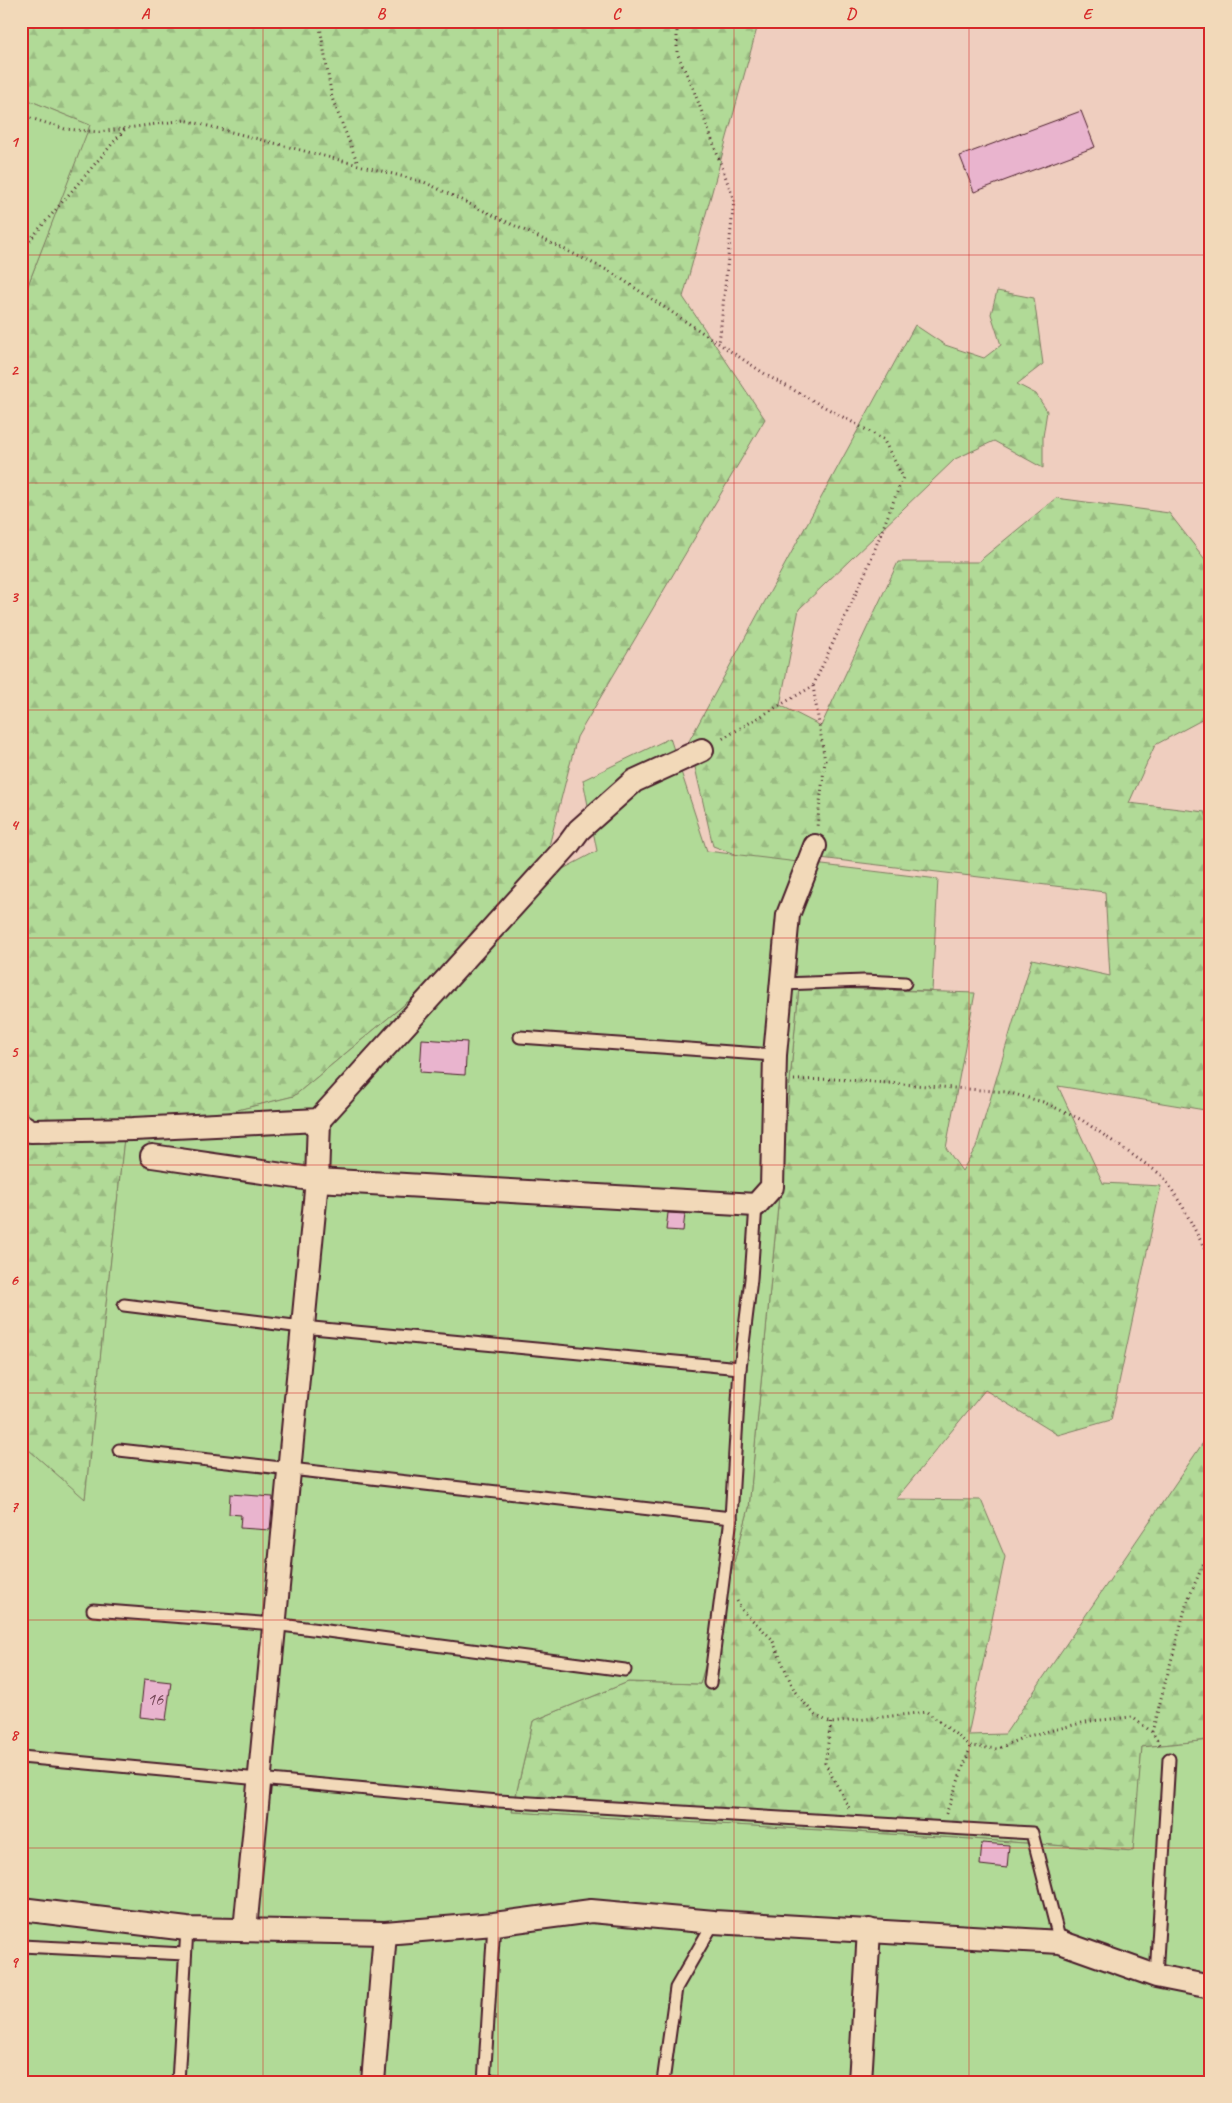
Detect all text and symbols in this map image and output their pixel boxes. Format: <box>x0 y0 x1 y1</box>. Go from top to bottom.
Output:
text: A <box>141 4 151 24</box>
text: B <box>377 4 387 24</box>
text: C <box>612 4 622 24</box>
text: D <box>846 4 857 24</box>
text: E <box>1083 4 1094 24</box>
text: 1 <box>10 132 19 152</box>
text: 2 <box>10 360 19 380</box>
text: 3 <box>10 587 19 607</box>
text: 4 <box>10 815 19 835</box>
text: 5 <box>11 1042 20 1062</box>
text: 6 <box>10 1270 19 1290</box>
text: 7 <box>10 1497 19 1517</box>
house number: 16 <box>147 1688 164 1710</box>
text: 8 <box>10 1725 19 1745</box>
text: 9 <box>10 1952 19 1972</box>

